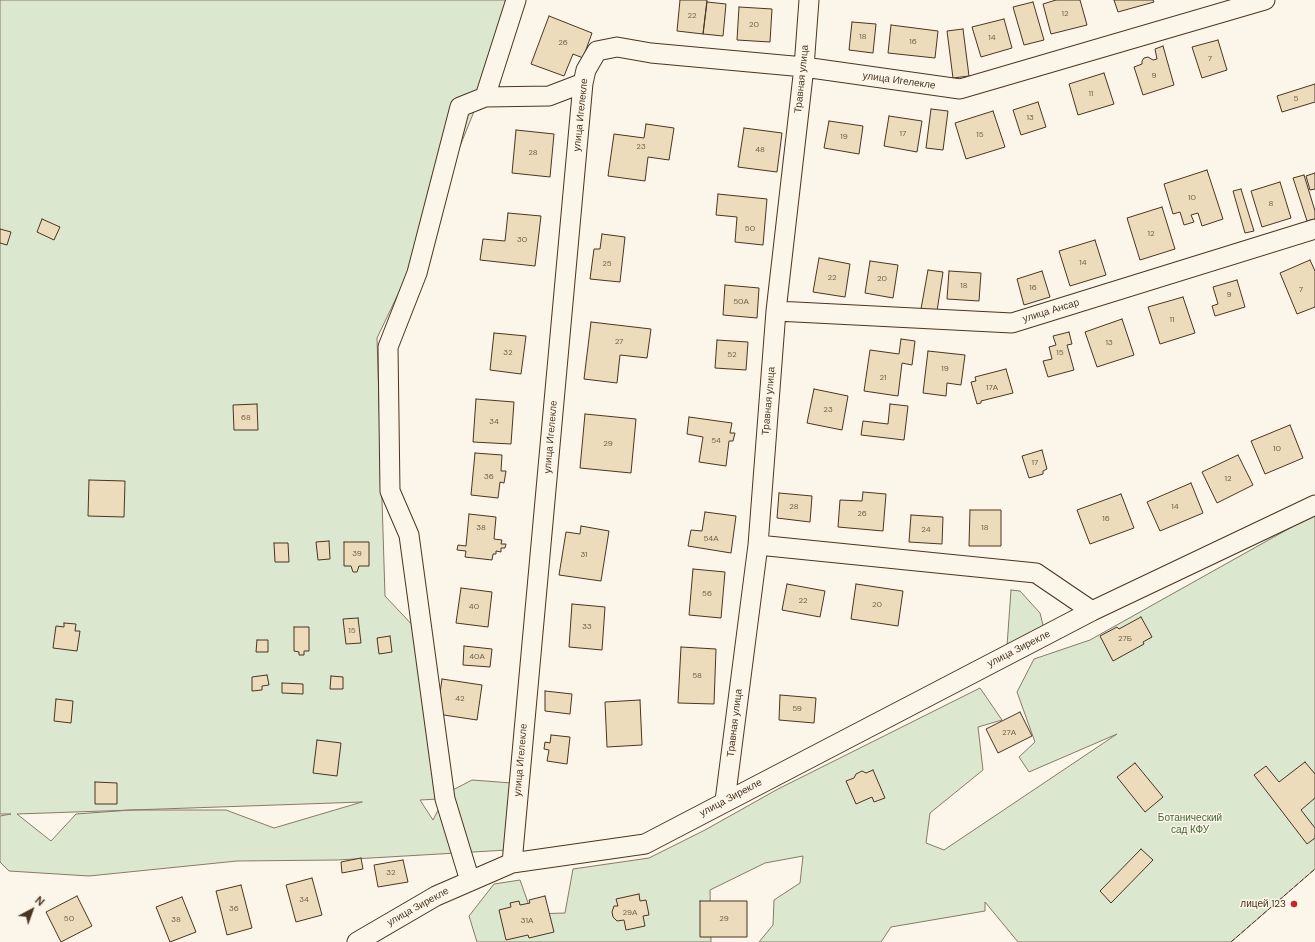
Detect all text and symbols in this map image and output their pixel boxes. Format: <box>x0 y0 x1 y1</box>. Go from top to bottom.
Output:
house number: 12 <box>1061 9 1069 19</box>
house number: 22 <box>687 11 697 21</box>
house number: 20 <box>749 20 759 30</box>
house number: 18 <box>859 32 867 42</box>
house number: 14 <box>988 33 996 43</box>
house number: 16 <box>909 37 917 47</box>
house number: 26 <box>558 38 568 48</box>
street label: Травная улица <box>792 44 812 114</box>
house number: 7 <box>1208 54 1212 64</box>
street label: улица Игелекле <box>862 70 936 92</box>
house number: 9 <box>1151 71 1157 81</box>
street label: улица Игелекле <box>571 78 591 152</box>
house number: 11 <box>1089 89 1093 99</box>
house number: 5 <box>1294 94 1298 104</box>
house number: 13 <box>1026 113 1034 123</box>
house number: 17 <box>900 129 906 139</box>
house number: 15 <box>976 130 984 140</box>
house number: 19 <box>840 132 848 142</box>
house number: 23 <box>636 142 646 152</box>
house number: 48 <box>755 145 765 155</box>
house number: 28 <box>528 148 538 158</box>
house number: 10 <box>1188 193 1196 203</box>
house number: 8 <box>1269 199 1273 209</box>
house number: 50 <box>745 224 755 234</box>
house number: 12 <box>1147 229 1155 239</box>
house number: 30 <box>517 235 527 245</box>
house number: 14 <box>1079 258 1087 268</box>
house number: 25 <box>602 259 612 269</box>
house number: 22 <box>827 273 837 283</box>
house number: 20 <box>877 274 887 284</box>
house number: 18 <box>960 281 968 291</box>
house number: 16 <box>1029 283 1037 293</box>
house number: 7 <box>1299 285 1303 295</box>
house number: 9 <box>1226 290 1232 300</box>
house number: 50А <box>733 297 749 307</box>
street label: улица Ансар <box>1021 297 1081 325</box>
house number: 11 <box>1170 315 1174 325</box>
house number: 27 <box>615 337 623 347</box>
house number: 13 <box>1105 338 1113 348</box>
house number: 32 <box>503 348 513 358</box>
house number: 15 <box>1056 348 1064 358</box>
house number: 52 <box>727 350 737 360</box>
house number: 19 <box>941 364 949 374</box>
street label: Травная улица <box>760 366 778 436</box>
house number: 21 <box>879 373 887 383</box>
house number: 17А <box>986 383 998 393</box>
street label: улица Игелекле <box>542 400 560 474</box>
house number: 23 <box>823 405 833 415</box>
house number: 68 <box>241 413 251 423</box>
house number: 34 <box>489 417 499 427</box>
house number: 54 <box>711 436 721 446</box>
house number: 29 <box>603 439 613 449</box>
house number: 10 <box>1273 444 1281 454</box>
house number: 17 <box>1032 458 1038 468</box>
house number: 36 <box>484 472 494 482</box>
house number: 12 <box>1224 474 1232 484</box>
house number: 28 <box>789 502 799 512</box>
house number: 14 <box>1171 502 1179 512</box>
house number: 26 <box>857 509 867 519</box>
house number: 16 <box>1102 514 1110 524</box>
house number: 38 <box>476 523 486 533</box>
house number: 18 <box>981 523 989 533</box>
house number: 24 <box>921 525 931 535</box>
house number: 54А <box>703 534 719 544</box>
house number: 39 <box>352 549 362 559</box>
house number: 31 <box>580 550 588 560</box>
house number: 56 <box>702 589 712 599</box>
house number: 22 <box>798 596 808 606</box>
house number: 20 <box>872 600 882 610</box>
house number: 40 <box>469 602 479 612</box>
house number: 33 <box>582 622 592 632</box>
house number: 15 <box>348 626 356 636</box>
street label: улица Зирекле <box>986 628 1052 670</box>
house number: 27Б <box>1118 634 1132 644</box>
house number: 40А <box>469 652 485 662</box>
house number: 58 <box>692 671 702 681</box>
street label: Травная улица <box>725 688 745 758</box>
house number: 42 <box>455 694 465 704</box>
house number: 59 <box>792 704 802 714</box>
street label: улица Игелекле <box>512 723 530 797</box>
house number: 27А <box>1002 728 1016 738</box>
street label: улица Зирекле <box>698 777 764 819</box>
park label: Ботанический сад КФУ <box>1158 812 1222 836</box>
house number: 32 <box>386 868 396 878</box>
street label: улица Зирекле <box>385 885 451 929</box>
north arrow <box>12 890 52 930</box>
text: N <box>32 893 47 909</box>
house number: 34 <box>299 895 309 905</box>
place label: лицей 123 <box>1240 898 1286 910</box>
marker: лицей 123 <box>1289 899 1299 909</box>
house number: 36 <box>229 904 239 914</box>
house number: 29А <box>623 908 637 918</box>
house number: 50 <box>64 914 74 924</box>
house number: 29 <box>719 914 729 924</box>
house number: 38 <box>171 915 181 925</box>
house number: 31А <box>521 916 533 926</box>

